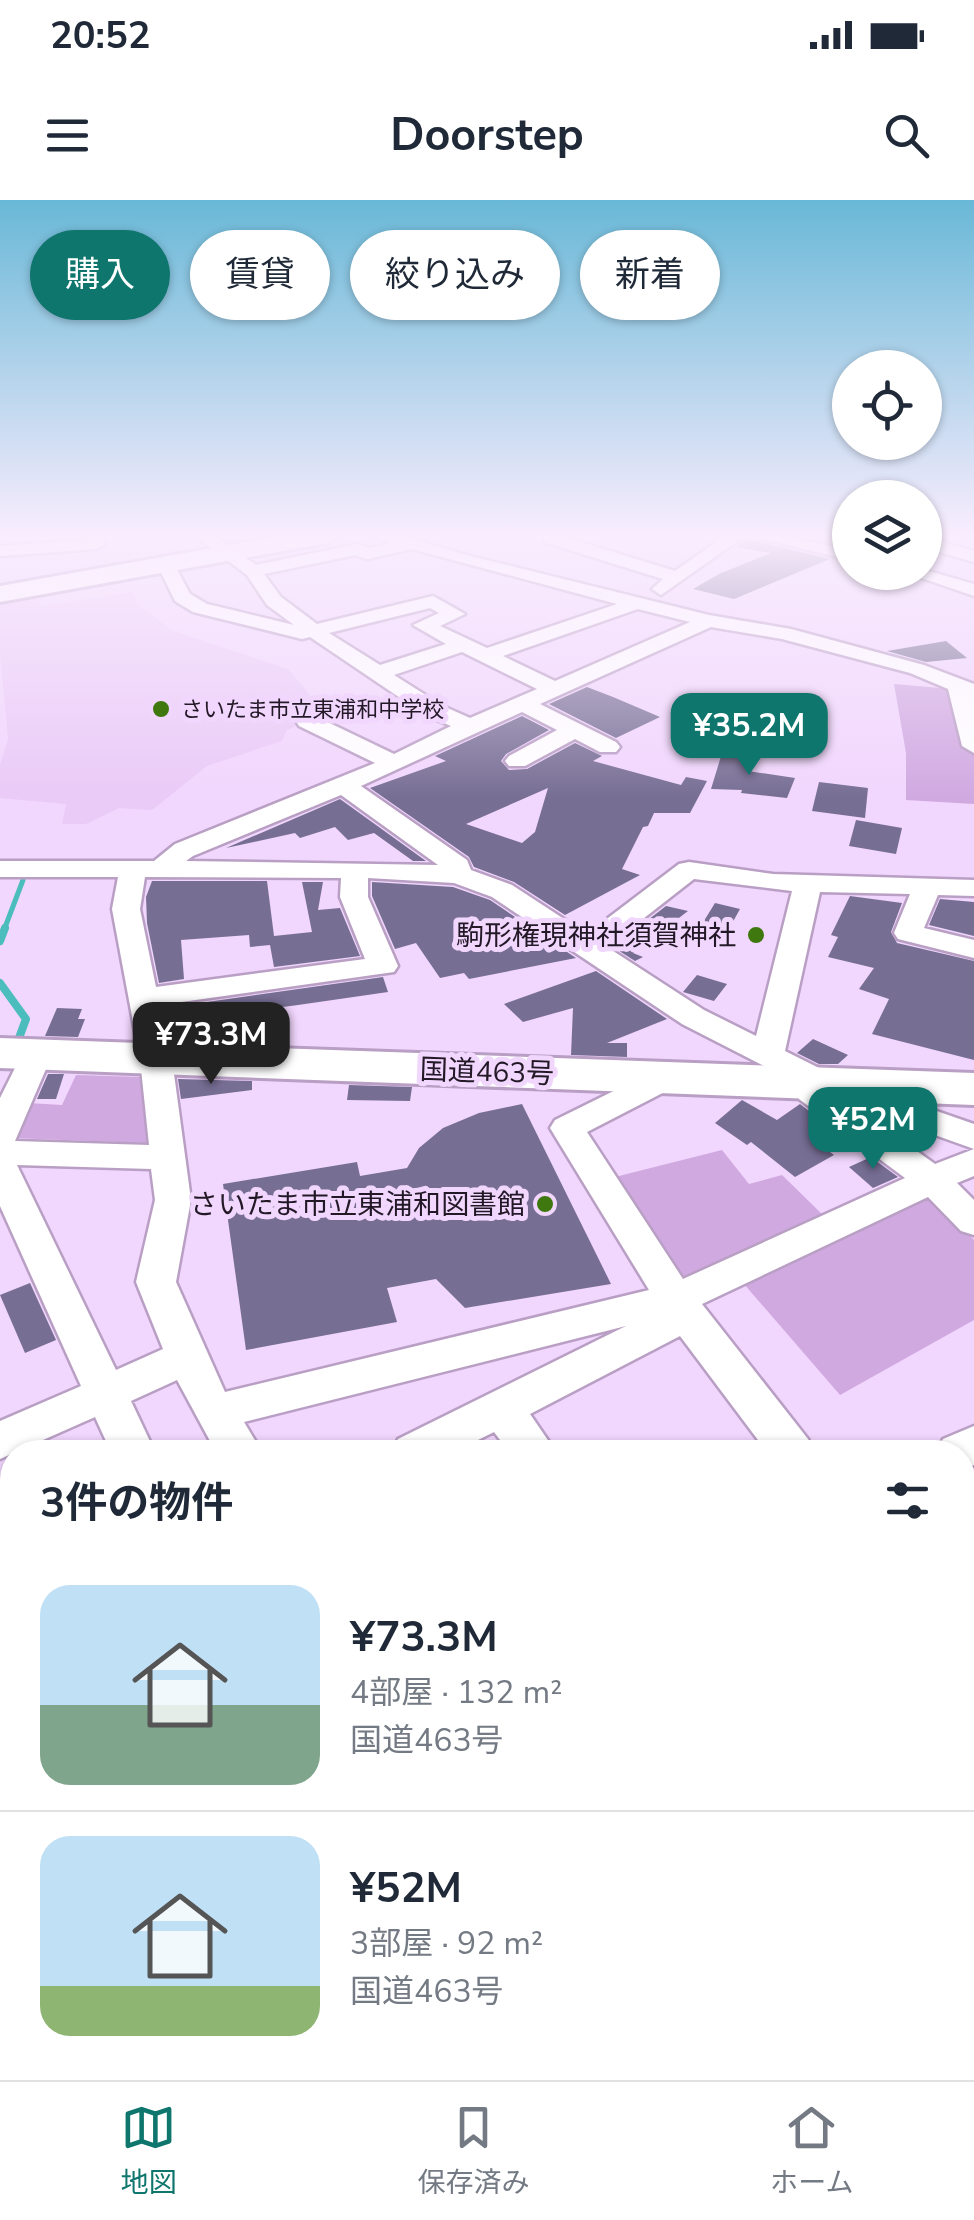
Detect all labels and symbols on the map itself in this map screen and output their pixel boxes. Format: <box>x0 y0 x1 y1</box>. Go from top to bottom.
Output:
pin: ¥35.2M <box>668 693 830 778</box>
place label: さいたま市立東浦和中学校 <box>181 695 444 725</box>
marker: さいたま市立東浦和中学校 <box>150 698 172 720</box>
place label: 駒形権現神社須賀神社 <box>456 917 736 955</box>
marker: 駒形権現神社須賀神社 <box>745 924 767 946</box>
pin: ¥73.3M <box>130 1002 292 1087</box>
street label: 国道463号 <box>419 1051 555 1093</box>
pin: ¥52M <box>814 1087 932 1172</box>
place label: さいたま市立東浦和図書館 <box>190 1186 525 1224</box>
marker: さいたま市立東浦和図書館 <box>534 1193 556 1215</box>

